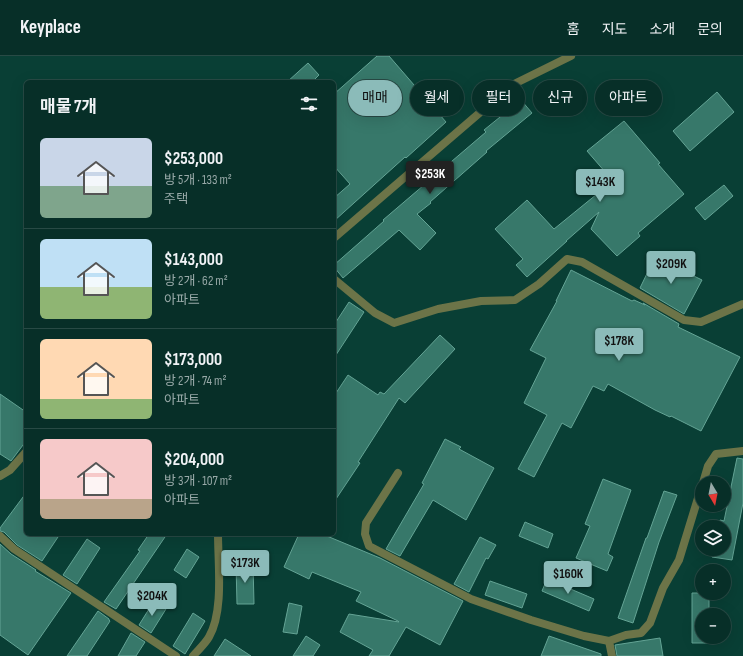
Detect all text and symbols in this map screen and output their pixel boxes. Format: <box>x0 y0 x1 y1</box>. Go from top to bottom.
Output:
text: Keyplace <box>20 16 81 39</box>
text: 홈 <box>567 21 580 38</box>
text: 지도 <box>602 21 627 38</box>
text: 소개 <box>649 21 675 38</box>
text: 문의 <box>697 21 723 38</box>
chip: 매매 <box>348 80 402 116</box>
chip: 월세 <box>410 80 464 116</box>
chip: 필터 <box>472 80 525 116</box>
chip: 신규 <box>533 80 587 116</box>
chip: 아파트 <box>595 80 662 116</box>
icon: filters <box>298 93 320 115</box>
text: 매물 7개 <box>40 97 97 117</box>
text: $253,000 <box>164 149 223 169</box>
icon: home <box>72 154 120 202</box>
pin: $253K <box>402 161 458 195</box>
text: $253K <box>415 166 445 182</box>
pin: $143K <box>572 169 628 203</box>
text: 방 5개 · 133 m² <box>164 172 232 188</box>
text: $143K <box>585 174 615 190</box>
text: 주택 <box>164 191 188 207</box>
text: $143,000 <box>164 250 223 270</box>
pin: $209K <box>643 251 699 285</box>
icon: home <box>72 255 120 303</box>
text: $209K <box>655 256 687 272</box>
text: 방 2개 · 62 m² <box>164 273 228 289</box>
text: 아파트 <box>164 292 200 308</box>
pin: $178K <box>591 328 647 362</box>
text: $178K <box>604 333 634 349</box>
text: $173,000 <box>164 350 222 370</box>
icon: home <box>72 355 120 403</box>
text: 방 2개 · 74 m² <box>164 373 226 389</box>
text: 아파트 <box>164 392 200 408</box>
text: $204,000 <box>164 450 224 470</box>
icon: home <box>72 455 120 503</box>
text: 방 3개 · 107 m² <box>164 473 232 489</box>
north arrow <box>695 476 731 512</box>
map controls <box>695 476 731 644</box>
text: 아파트 <box>164 492 200 508</box>
button: layers <box>695 520 731 556</box>
pin: $173K <box>217 550 273 584</box>
text: $173K <box>230 555 260 571</box>
pin: $160K <box>540 561 596 595</box>
button: + <box>695 564 731 600</box>
text: $160K <box>553 566 583 582</box>
pin: $204K <box>124 583 180 617</box>
text: $204K <box>137 588 167 604</box>
button: − <box>695 608 731 644</box>

